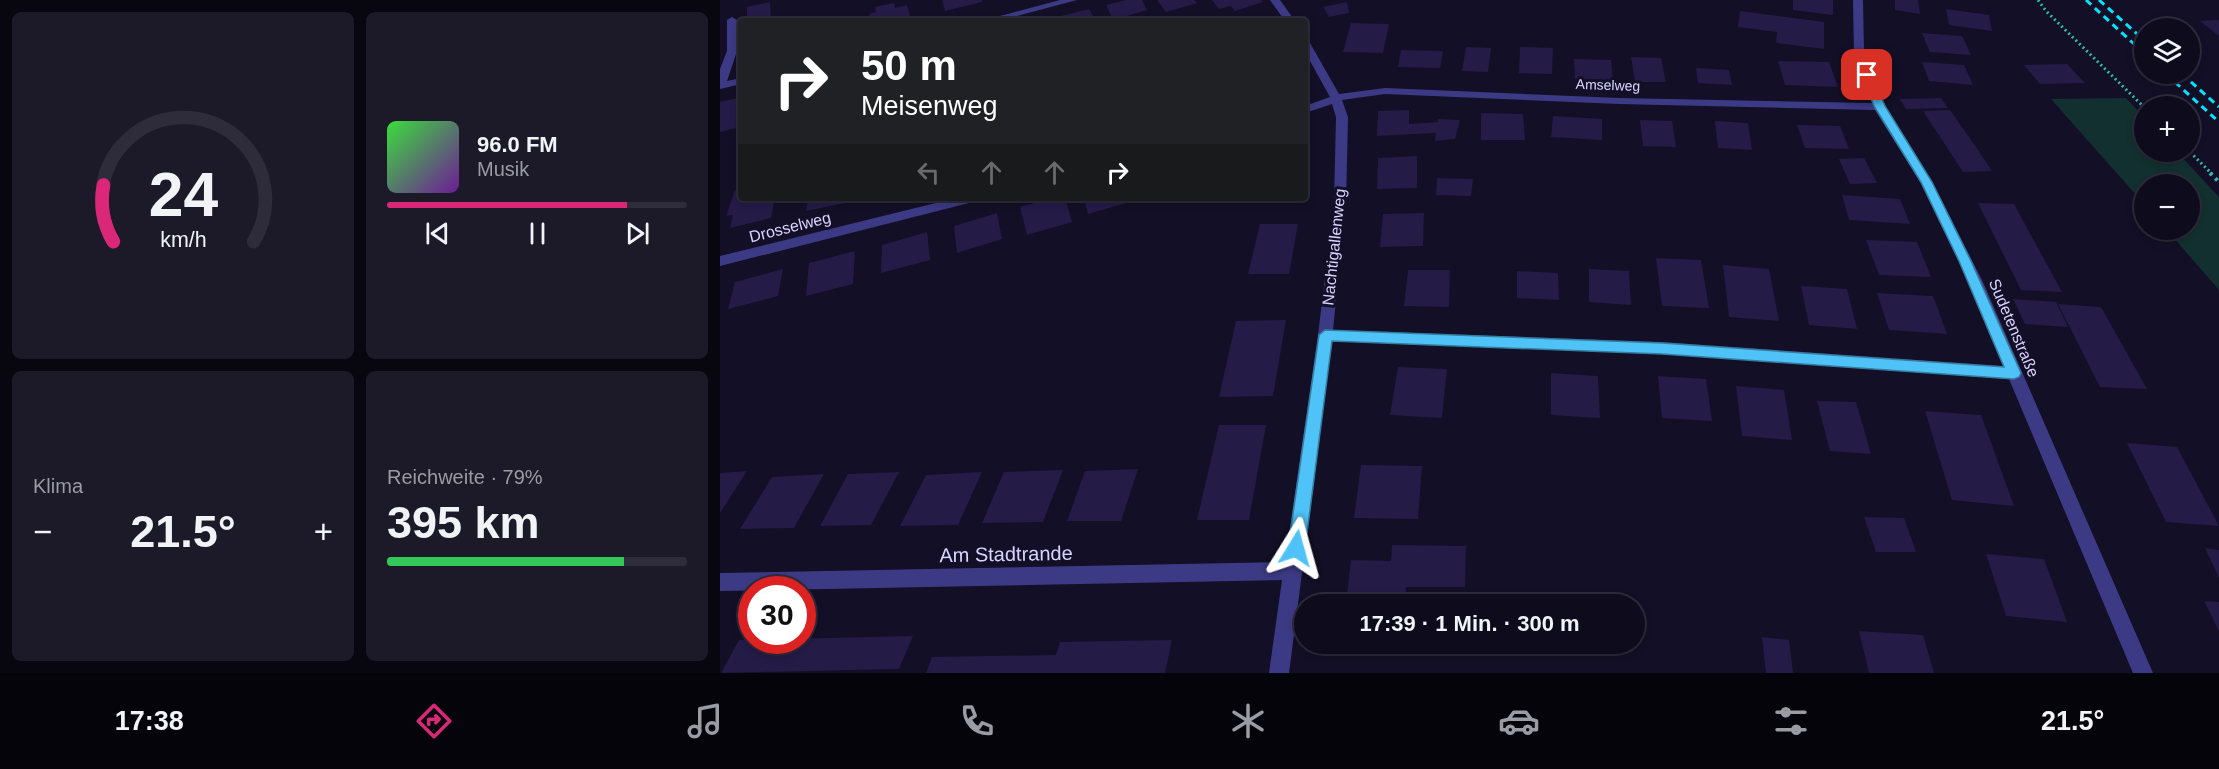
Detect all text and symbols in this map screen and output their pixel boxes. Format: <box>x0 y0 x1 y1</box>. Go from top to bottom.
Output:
map controls <box>2134 18 2200 240</box>
button: layers <box>2134 18 2200 84</box>
icon: right <box>762 42 840 120</box>
text: 50 m <box>861 42 957 89</box>
pin <box>1841 49 1892 100</box>
icon: arrive <box>1850 58 1883 91</box>
street label: Amselweg <box>1575 76 1641 94</box>
text: Meisenweg <box>861 91 998 121</box>
button: + <box>2134 96 2200 162</box>
text: 96.0 FM <box>477 132 558 157</box>
icon: left <box>912 156 945 189</box>
icon: ahead <box>975 156 1008 189</box>
icon: ahead <box>1038 156 1071 189</box>
icon: right <box>1101 156 1134 189</box>
text: Musik <box>477 158 529 180</box>
text: 24 <box>148 161 218 230</box>
button: − <box>2134 174 2200 240</box>
street label: Nachtigallenweg <box>1319 188 1349 306</box>
street label: Drosselweg <box>747 209 833 245</box>
icon: previous <box>421 217 454 250</box>
icon: pause <box>521 217 554 250</box>
icon: next <box>621 217 654 250</box>
text: km/h <box>160 229 206 253</box>
street label: Sudetenstraße <box>1986 276 2042 380</box>
text: Reichweite · 79% <box>387 466 543 488</box>
text: Klima <box>33 475 83 497</box>
text: 395 km <box>387 497 540 548</box>
text: 21.5° <box>130 506 236 557</box>
text: − <box>33 513 52 550</box>
text: + <box>314 513 333 550</box>
position arrow <box>1264 516 1328 580</box>
street label: Am Stadtrande <box>939 542 1073 566</box>
speed limit sign: 30 <box>738 576 816 654</box>
text: 17:39 · 1 Min. · 300 m <box>1359 611 1580 636</box>
icon: directions <box>413 700 455 742</box>
icon: music <box>684 700 726 742</box>
icon: phone <box>956 700 998 742</box>
icon: climate <box>1227 700 1269 742</box>
icon: car <box>1498 700 1540 742</box>
icon: filters <box>1770 700 1812 742</box>
text: 17:38 <box>115 706 184 736</box>
text: 21.5° <box>2041 706 2104 736</box>

